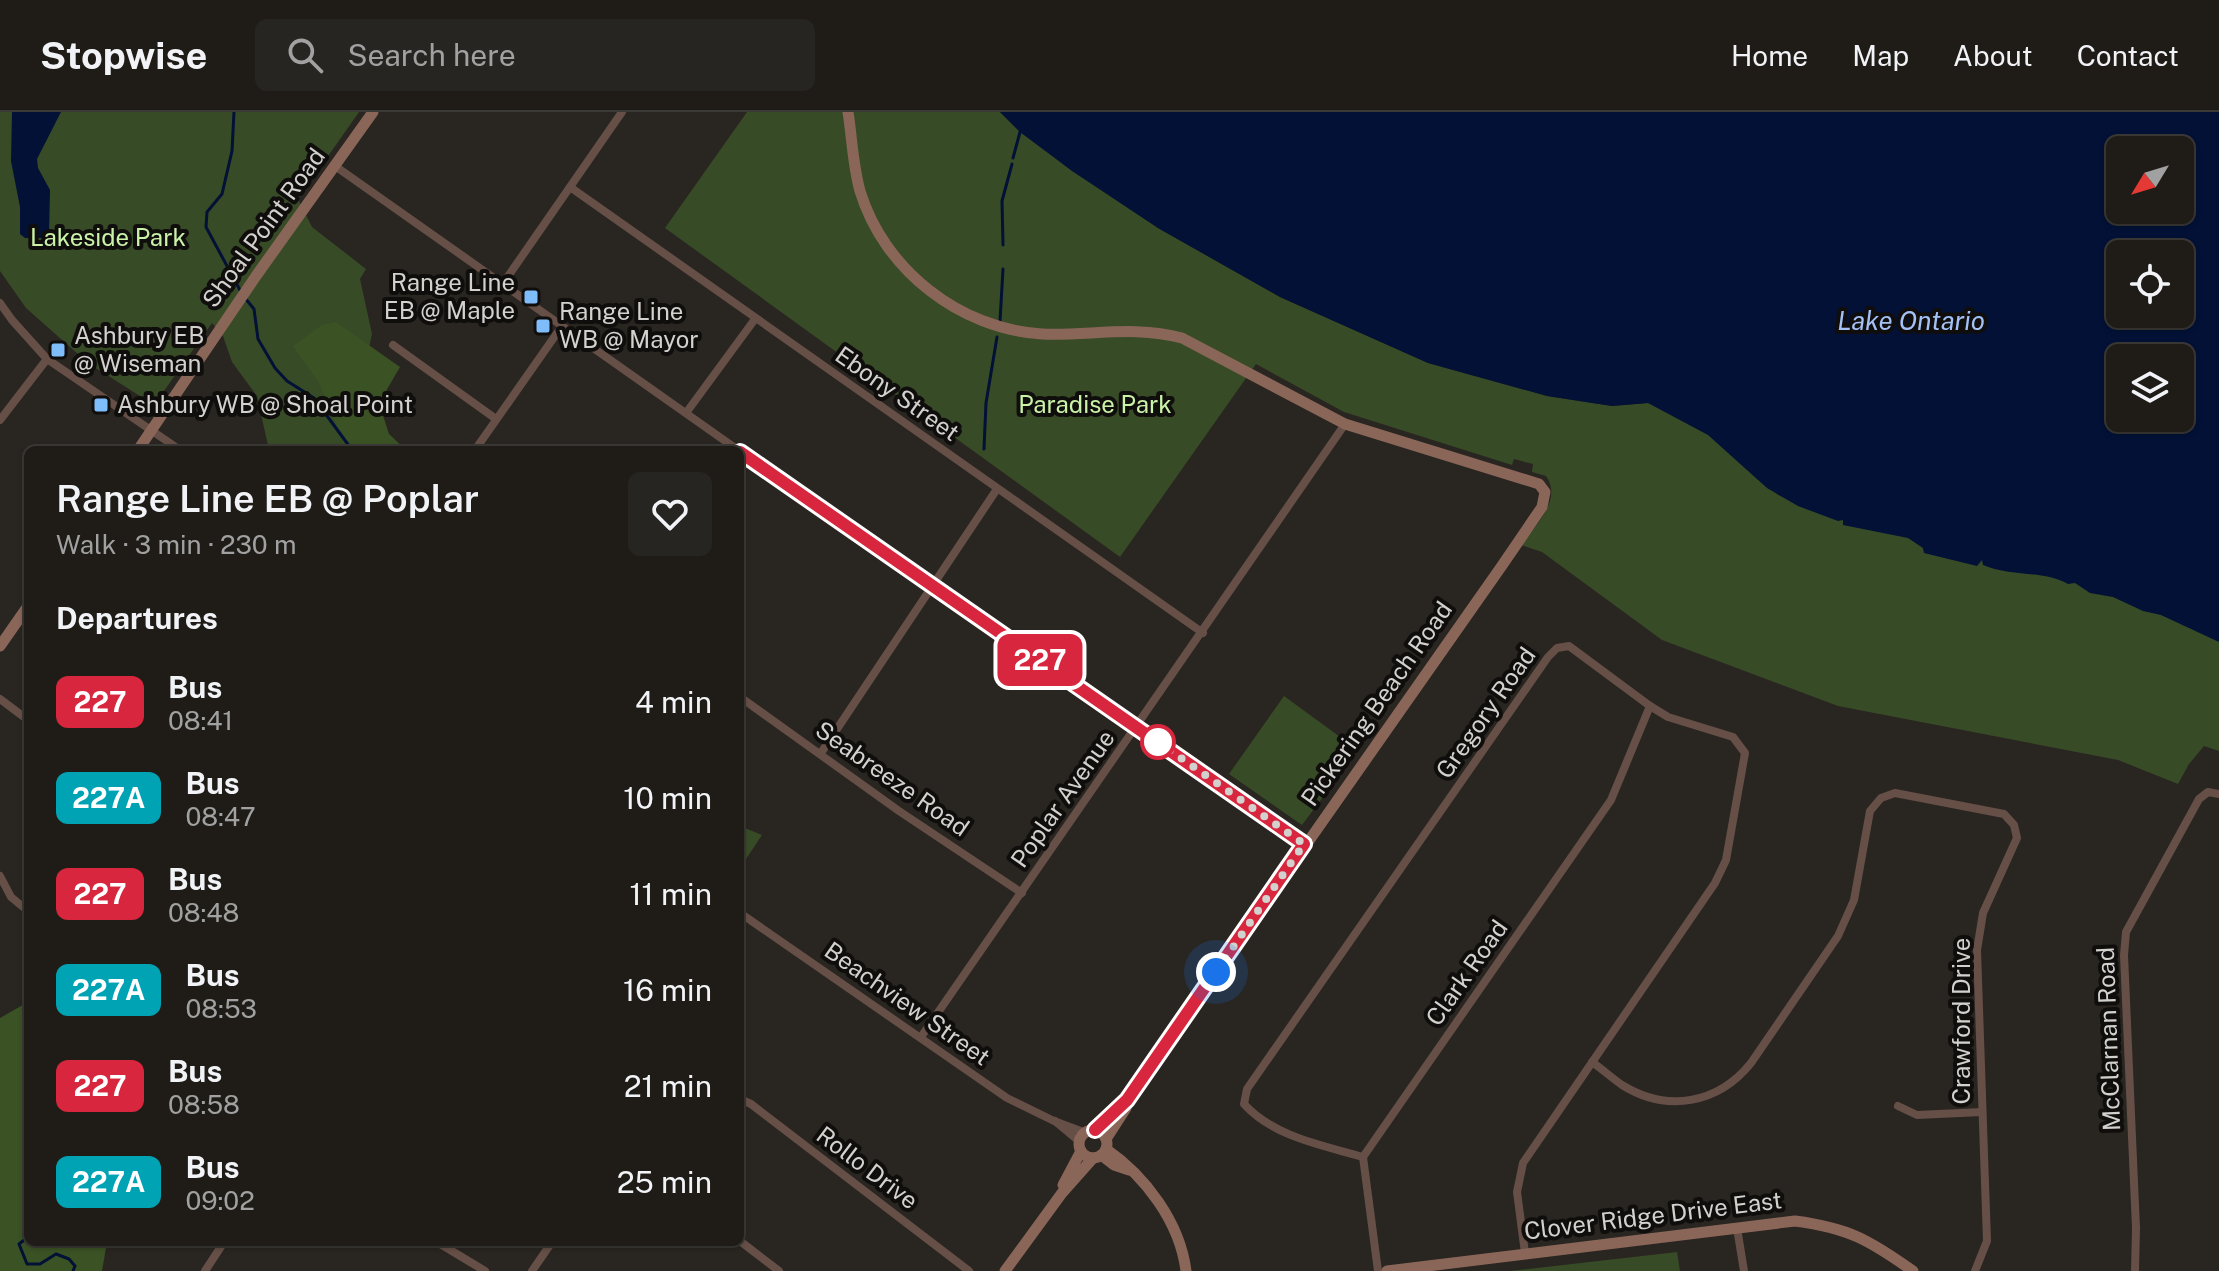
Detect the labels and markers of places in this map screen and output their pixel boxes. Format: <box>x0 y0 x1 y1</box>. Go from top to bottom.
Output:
place label: Range Line EB @ Maple <box>384 268 515 324</box>
marker: Range Line EB @ Maple <box>522 288 540 306</box>
place label: Range Line WB @ Mayor <box>559 297 699 353</box>
marker: Range Line WB @ Mayor <box>534 317 552 335</box>
place label: Ashbury EB @ Wiseman <box>74 321 204 377</box>
marker: Ashbury EB @ Wiseman <box>49 341 67 359</box>
place label: Ashbury WB @ Shoal Point <box>117 390 413 418</box>
marker: Ashbury WB @ Shoal Point <box>92 396 110 414</box>
unlabelled marker <box>1141 725 1175 759</box>

